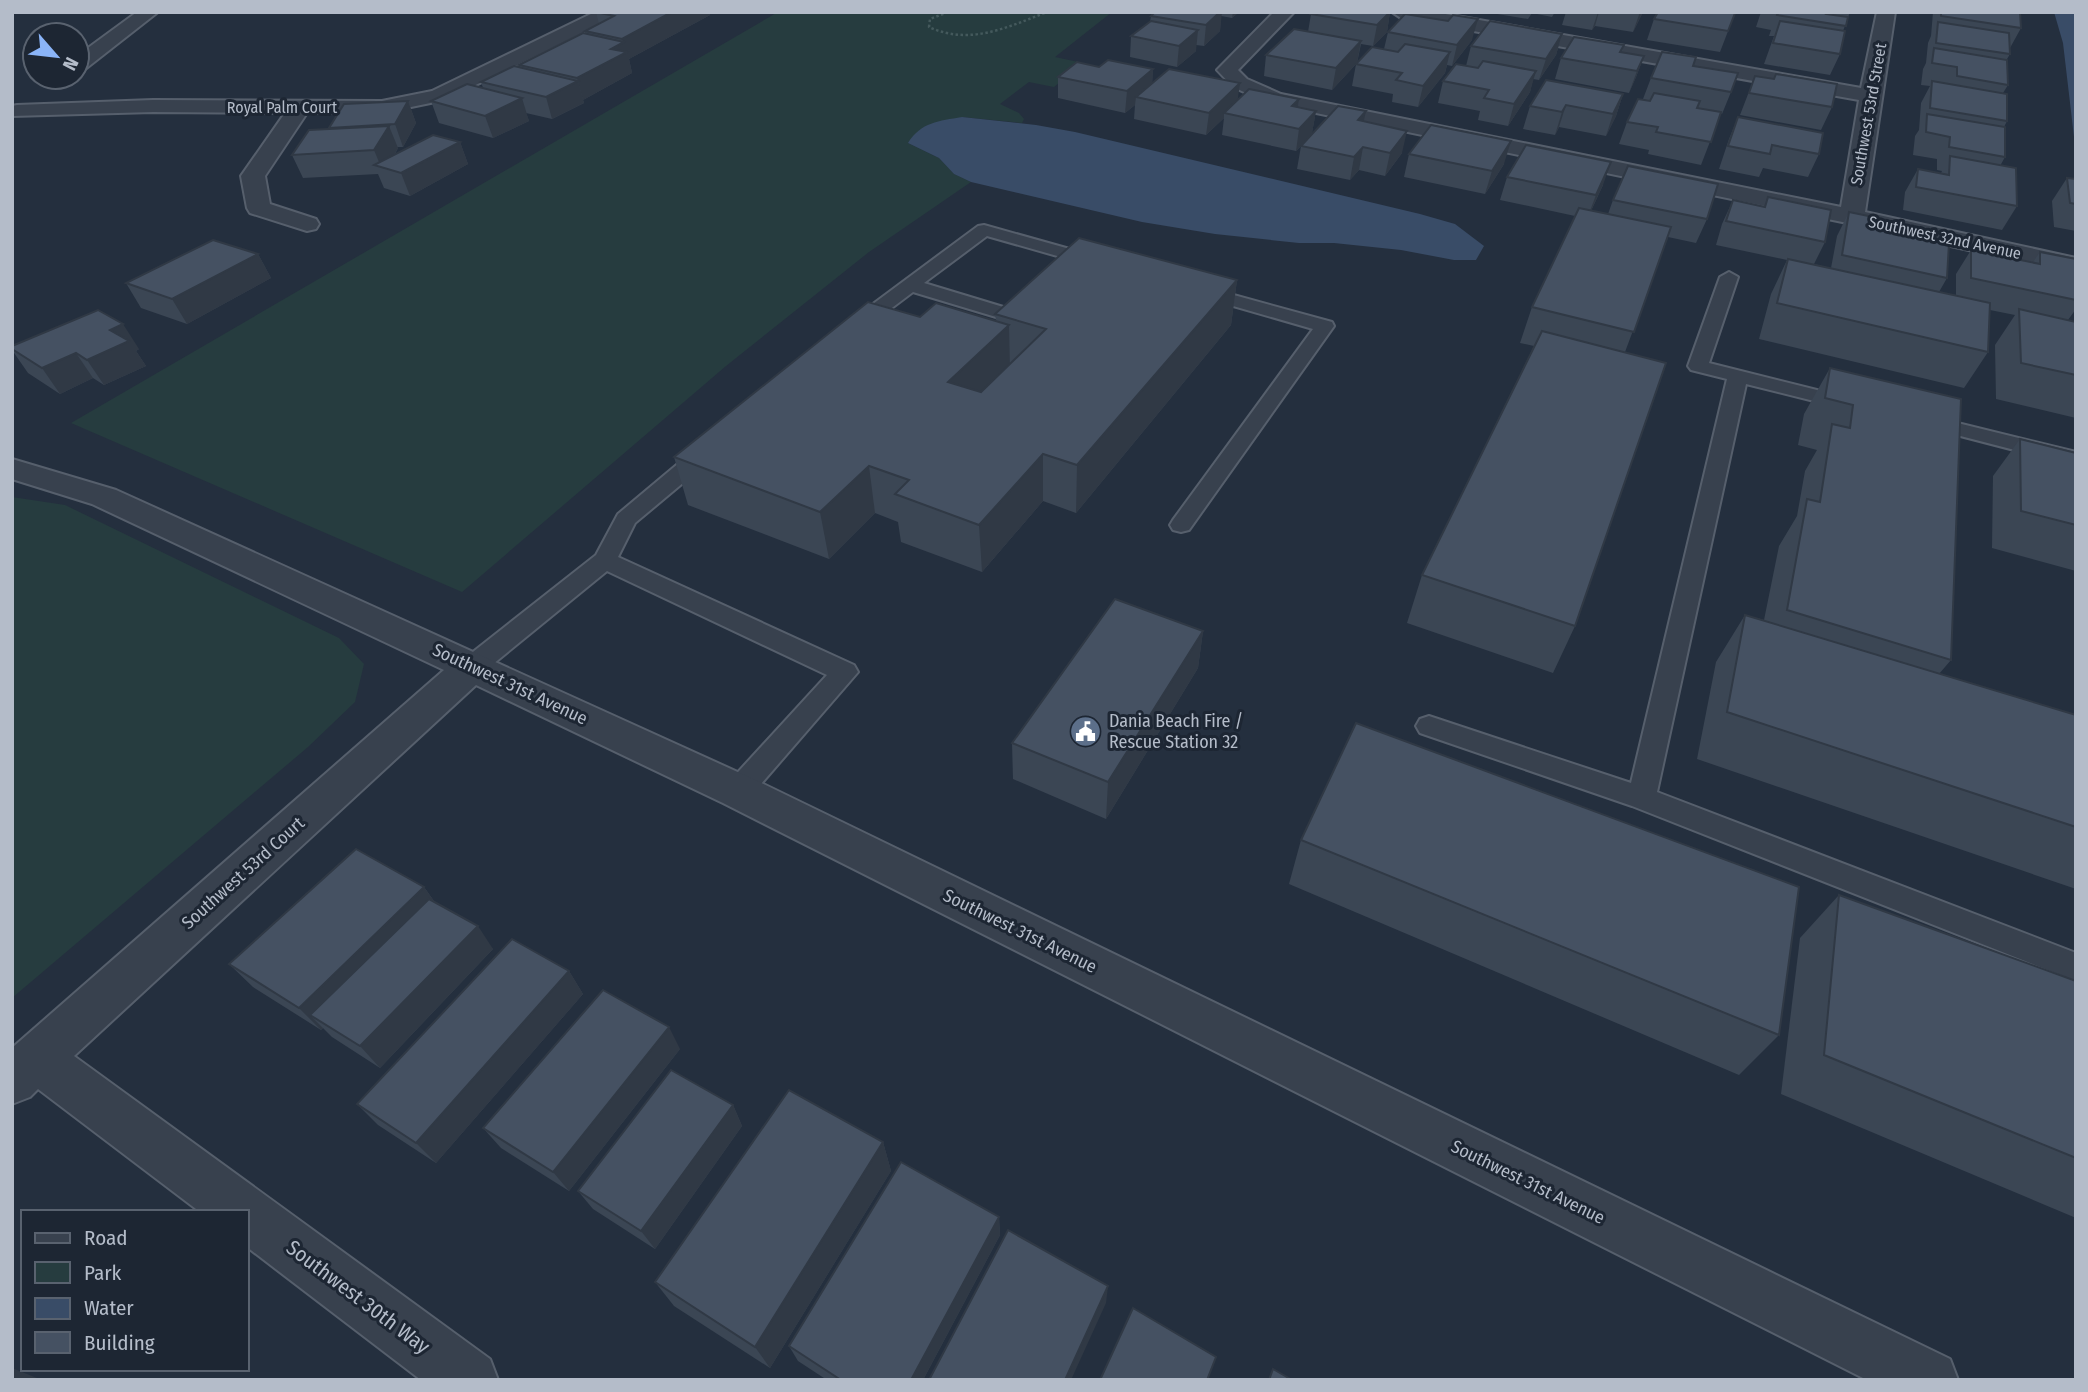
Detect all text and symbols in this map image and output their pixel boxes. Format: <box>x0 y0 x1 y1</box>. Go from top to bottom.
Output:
north arrow <box>21 21 91 91</box>
street label: Southwest 53rd Street <box>1847 41 1890 187</box>
text: N <box>58 53 83 74</box>
street label: Royal Palm Court <box>227 98 338 117</box>
street label: Southwest 32nd Avenue <box>1867 212 2023 263</box>
street label: Southwest 31st Avenue <box>429 638 591 730</box>
place label: Dania Beach Fire / Rescue Station 32 <box>1109 710 1243 753</box>
public building icon: Dania Beach Fire / Rescue Station 32 <box>1069 714 1103 748</box>
street label: Southwest 53rd Court <box>177 812 309 934</box>
street label: Southwest 31st Avenue <box>940 884 1101 978</box>
street label: Southwest 31st Avenue <box>1448 1135 1609 1229</box>
legend <box>21 1210 248 1371</box>
text: Road <box>84 1225 128 1251</box>
street label: Southwest 30th Way <box>281 1235 435 1360</box>
text: Park <box>84 1260 122 1286</box>
text: Water <box>84 1295 134 1321</box>
text: Building <box>84 1330 155 1356</box>

